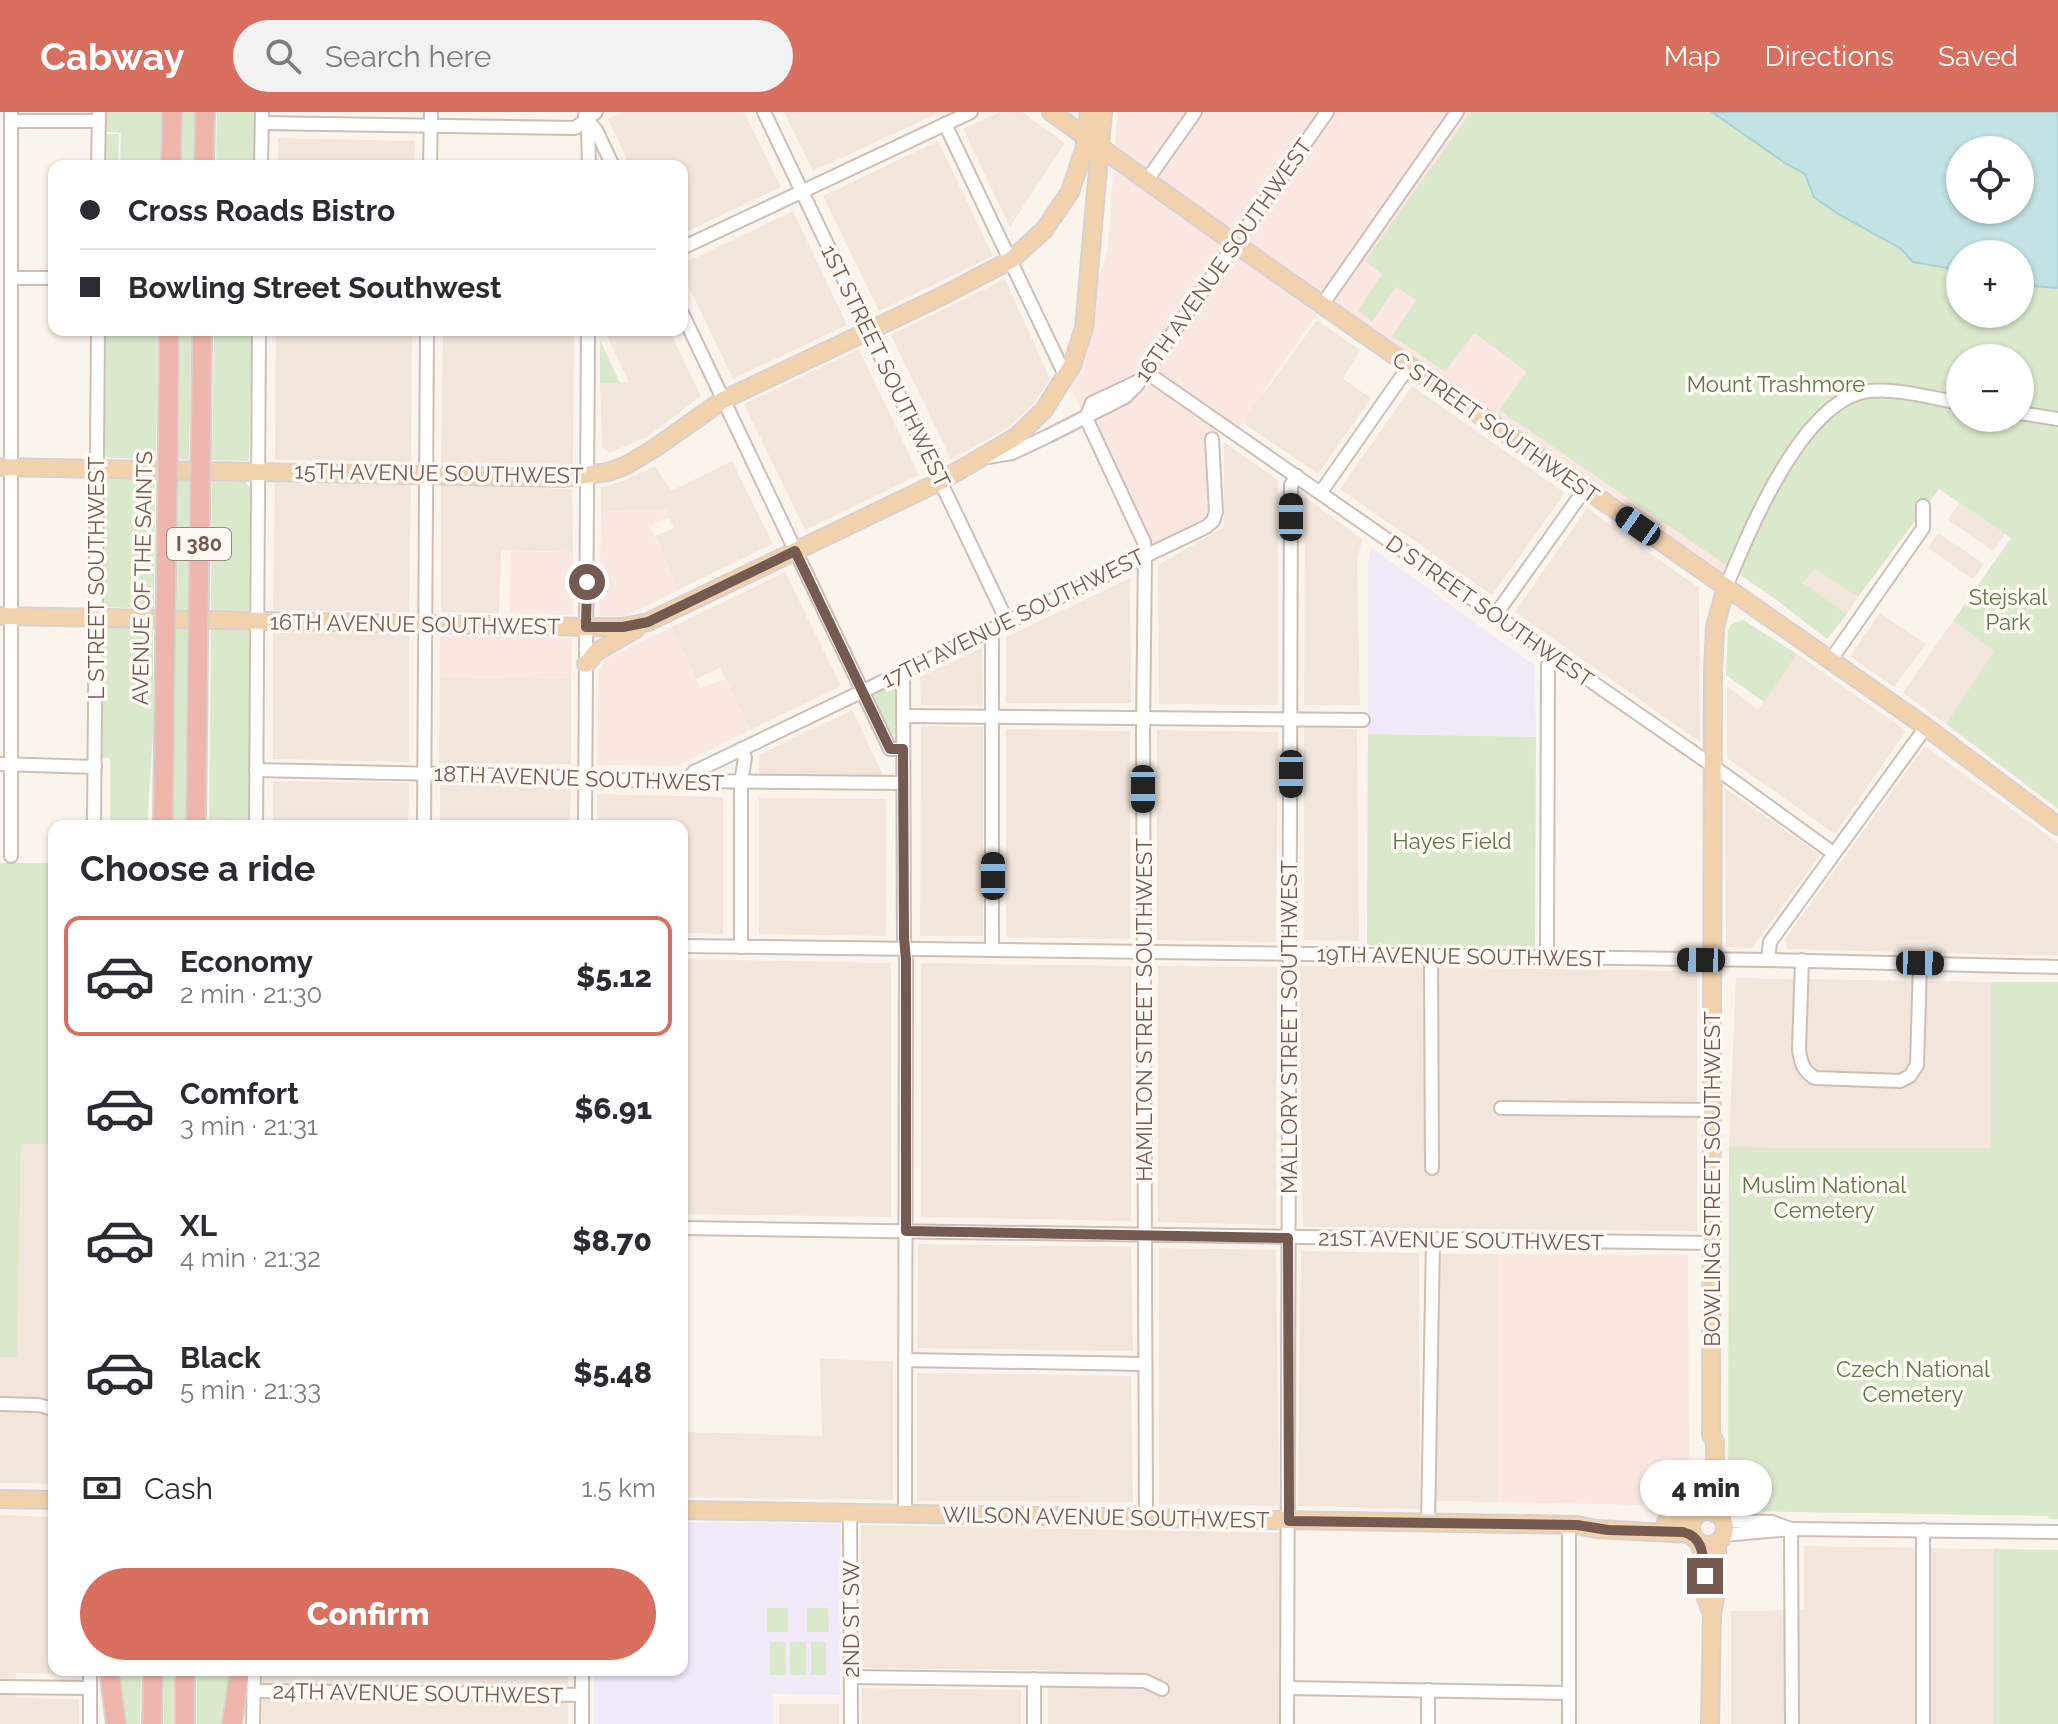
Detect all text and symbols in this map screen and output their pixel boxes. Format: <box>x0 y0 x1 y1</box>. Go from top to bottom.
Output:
search box <box>233 20 793 92</box>
text: Cabway <box>40 34 185 79</box>
icon: search <box>261 34 305 78</box>
text: Search here <box>325 39 491 74</box>
text: Map <box>1664 40 1721 73</box>
text: Directions <box>1765 40 1894 73</box>
text: Saved <box>1938 40 2018 73</box>
street label: 16TH AVENUE SOUTHWEST <box>1129 133 1317 387</box>
map controls <box>1946 136 2034 432</box>
button: locate <box>1946 136 2034 224</box>
text: Cross Roads Bistro <box>128 193 395 228</box>
street label: 1ST STREET SOUTHWEST <box>816 240 956 492</box>
button: + <box>1946 240 2034 328</box>
text: Bowling Street Southwest <box>128 270 501 305</box>
button: − <box>1946 344 2034 432</box>
street label: C STREET SOUTHWEST <box>1388 346 1605 509</box>
park label: Mount Trashmore <box>1687 371 1865 397</box>
street label: AVENUE OF THE SAINTS <box>127 451 157 705</box>
street label: L STREET SOUTHWEST <box>83 456 109 700</box>
street label: 15TH AVENUE SOUTHWEST <box>294 457 584 489</box>
car <box>1279 493 1303 541</box>
car <box>1611 502 1665 550</box>
road number: I 380 <box>167 528 231 560</box>
street label: D STREET SOUTHWEST <box>1381 530 1599 693</box>
street label: 17TH AVENUE SOUTHWEST <box>877 543 1149 693</box>
route start <box>569 564 605 600</box>
park label: Stejskal Park <box>1969 584 2047 635</box>
street label: 16TH AVENUE SOUTHWEST <box>269 608 561 640</box>
car <box>1279 750 1303 798</box>
street label: 18TH AVENUE SOUTHWEST <box>433 760 725 796</box>
car <box>1131 765 1155 813</box>
park label: Hayes Field <box>1393 828 1511 854</box>
street label: HAMILTON STREET SOUTHWEST <box>1131 838 1157 1182</box>
text: Choose a ride <box>80 847 315 889</box>
car <box>981 852 1005 900</box>
street label: MALLORY STREET SOUTHWEST <box>1276 859 1302 1194</box>
icon: car <box>84 940 156 1012</box>
street label: 19TH AVENUE SOUTHWEST <box>1316 940 1606 972</box>
text: Economy <box>180 944 313 979</box>
car <box>1677 948 1725 972</box>
car <box>1896 951 1944 975</box>
text: $5.12 <box>576 959 652 994</box>
text: 2 min · 21:30 <box>180 979 322 1009</box>
street label: BOWLING STREET SOUTHWEST <box>1699 1011 1725 1347</box>
icon: car <box>84 1072 156 1144</box>
text: Comfort <box>180 1076 299 1111</box>
text: $6.91 <box>574 1091 652 1126</box>
text: 3 min · 21:31 <box>180 1111 318 1141</box>
park label: Muslim National Cemetery <box>1742 1172 1906 1223</box>
icon: car <box>84 1204 156 1276</box>
text: XL <box>180 1208 217 1243</box>
text: $8.70 <box>572 1223 652 1258</box>
street label: 21ST AVENUE SOUTHWEST <box>1318 1225 1605 1256</box>
text: 4 min · 21:32 <box>180 1243 321 1273</box>
icon: car <box>84 1336 156 1408</box>
text: Black <box>180 1340 261 1375</box>
text: $5.48 <box>573 1355 652 1390</box>
park label: Czech National Cemetery <box>1836 1356 1990 1407</box>
text: 5 min · 21:33 <box>180 1375 321 1405</box>
callout: 4 min <box>1639 1460 1771 1516</box>
icon: cash <box>80 1466 124 1510</box>
text: Cash <box>144 1471 213 1506</box>
text: 1.5 km <box>581 1473 656 1503</box>
text: 4 min <box>1672 1473 1740 1503</box>
street label: WILSON AVENUE SOUTHWEST <box>942 1501 1270 1533</box>
route end <box>1687 1558 1723 1594</box>
street label: 2ND ST SW <box>838 1560 864 1678</box>
button: Confirm <box>80 1568 656 1660</box>
street label: 24TH AVENUE SOUTHWEST <box>272 1677 564 1709</box>

